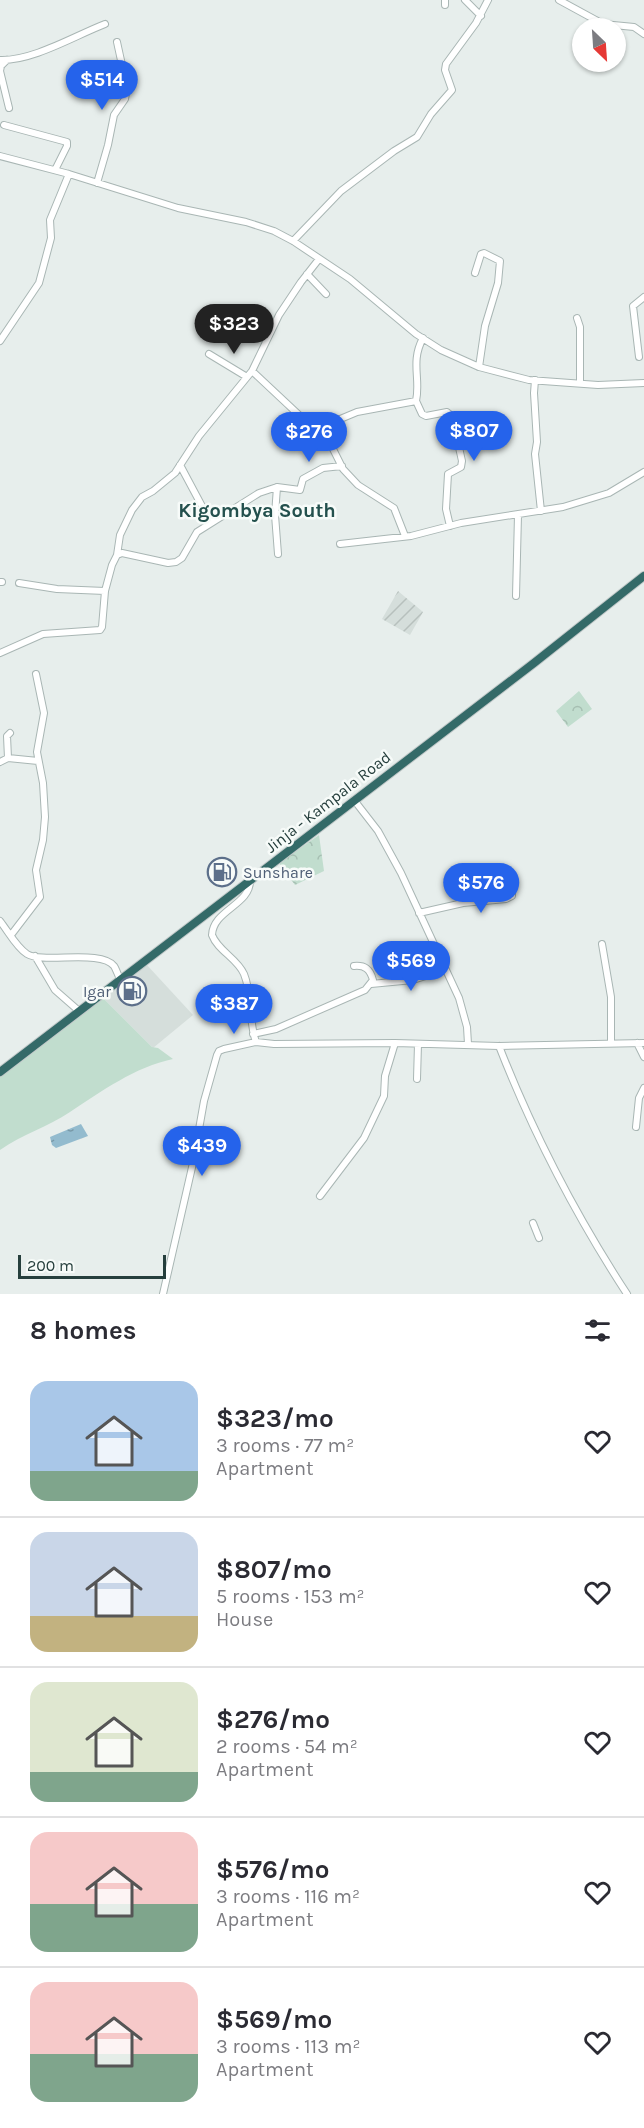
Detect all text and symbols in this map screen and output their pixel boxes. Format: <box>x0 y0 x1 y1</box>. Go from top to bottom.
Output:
north arrow <box>572 18 626 72</box>
map controls <box>572 18 626 72</box>
pin: $514 <box>66 60 138 111</box>
text: $514 <box>80 68 124 91</box>
pin: $323 <box>198 304 270 355</box>
text: $323 <box>209 312 259 335</box>
pin: $807 <box>438 411 510 462</box>
pin: $276 <box>273 412 345 463</box>
text: $807 <box>449 419 499 442</box>
text: $276 <box>285 420 333 443</box>
district label: Kigombya South <box>178 499 336 522</box>
street label: Jinja - Kampala Road <box>262 747 394 857</box>
fuel station icon: Sunshare <box>206 856 238 888</box>
place label: Sunshare <box>243 863 313 882</box>
pin: $576 <box>445 863 517 914</box>
text: $576 <box>457 871 505 894</box>
pin: $569 <box>375 941 447 992</box>
text: $569 <box>386 949 436 972</box>
fuel station icon: Igar <box>116 975 148 1007</box>
place label: Igar <box>83 982 111 1001</box>
pin: $387 <box>198 984 270 1035</box>
text: $387 <box>209 992 259 1015</box>
pin: $439 <box>166 1126 238 1177</box>
text: $439 <box>177 1134 227 1157</box>
scale bar <box>18 1252 166 1280</box>
text: 200 m <box>27 1256 74 1275</box>
icon: filters <box>581 1314 614 1347</box>
text: 8 homes <box>30 1315 136 1346</box>
text: $323/mo <box>216 1403 334 1434</box>
icon: home <box>78 1405 150 1477</box>
icon: heart <box>581 1425 614 1458</box>
text: 3 rooms · 77 m² <box>216 1434 354 1457</box>
text: Apartment <box>216 1457 314 1480</box>
text: $807/mo <box>216 1554 332 1585</box>
icon: home <box>78 1556 150 1628</box>
icon: heart <box>581 1576 614 1609</box>
text: 5 rooms · 153 m² <box>216 1585 365 1608</box>
text: House <box>216 1608 273 1631</box>
text: $276/mo <box>216 1704 330 1735</box>
icon: home <box>78 1706 150 1778</box>
icon: heart <box>581 1726 614 1759</box>
text: 2 rooms · 54 m² <box>216 1735 358 1758</box>
text: Apartment <box>216 1758 314 1781</box>
text: $576/mo <box>216 1854 329 1885</box>
icon: home <box>78 1856 150 1928</box>
icon: heart <box>581 1876 614 1909</box>
text: 3 rooms · 116 m² <box>216 1885 360 1908</box>
text: Apartment <box>216 1908 314 1931</box>
text: $569/mo <box>216 2004 332 2035</box>
icon: home <box>78 2006 150 2078</box>
icon: heart <box>581 2026 614 2059</box>
text: 3 rooms · 113 m² <box>216 2035 360 2058</box>
text: Apartment <box>216 2058 314 2081</box>

